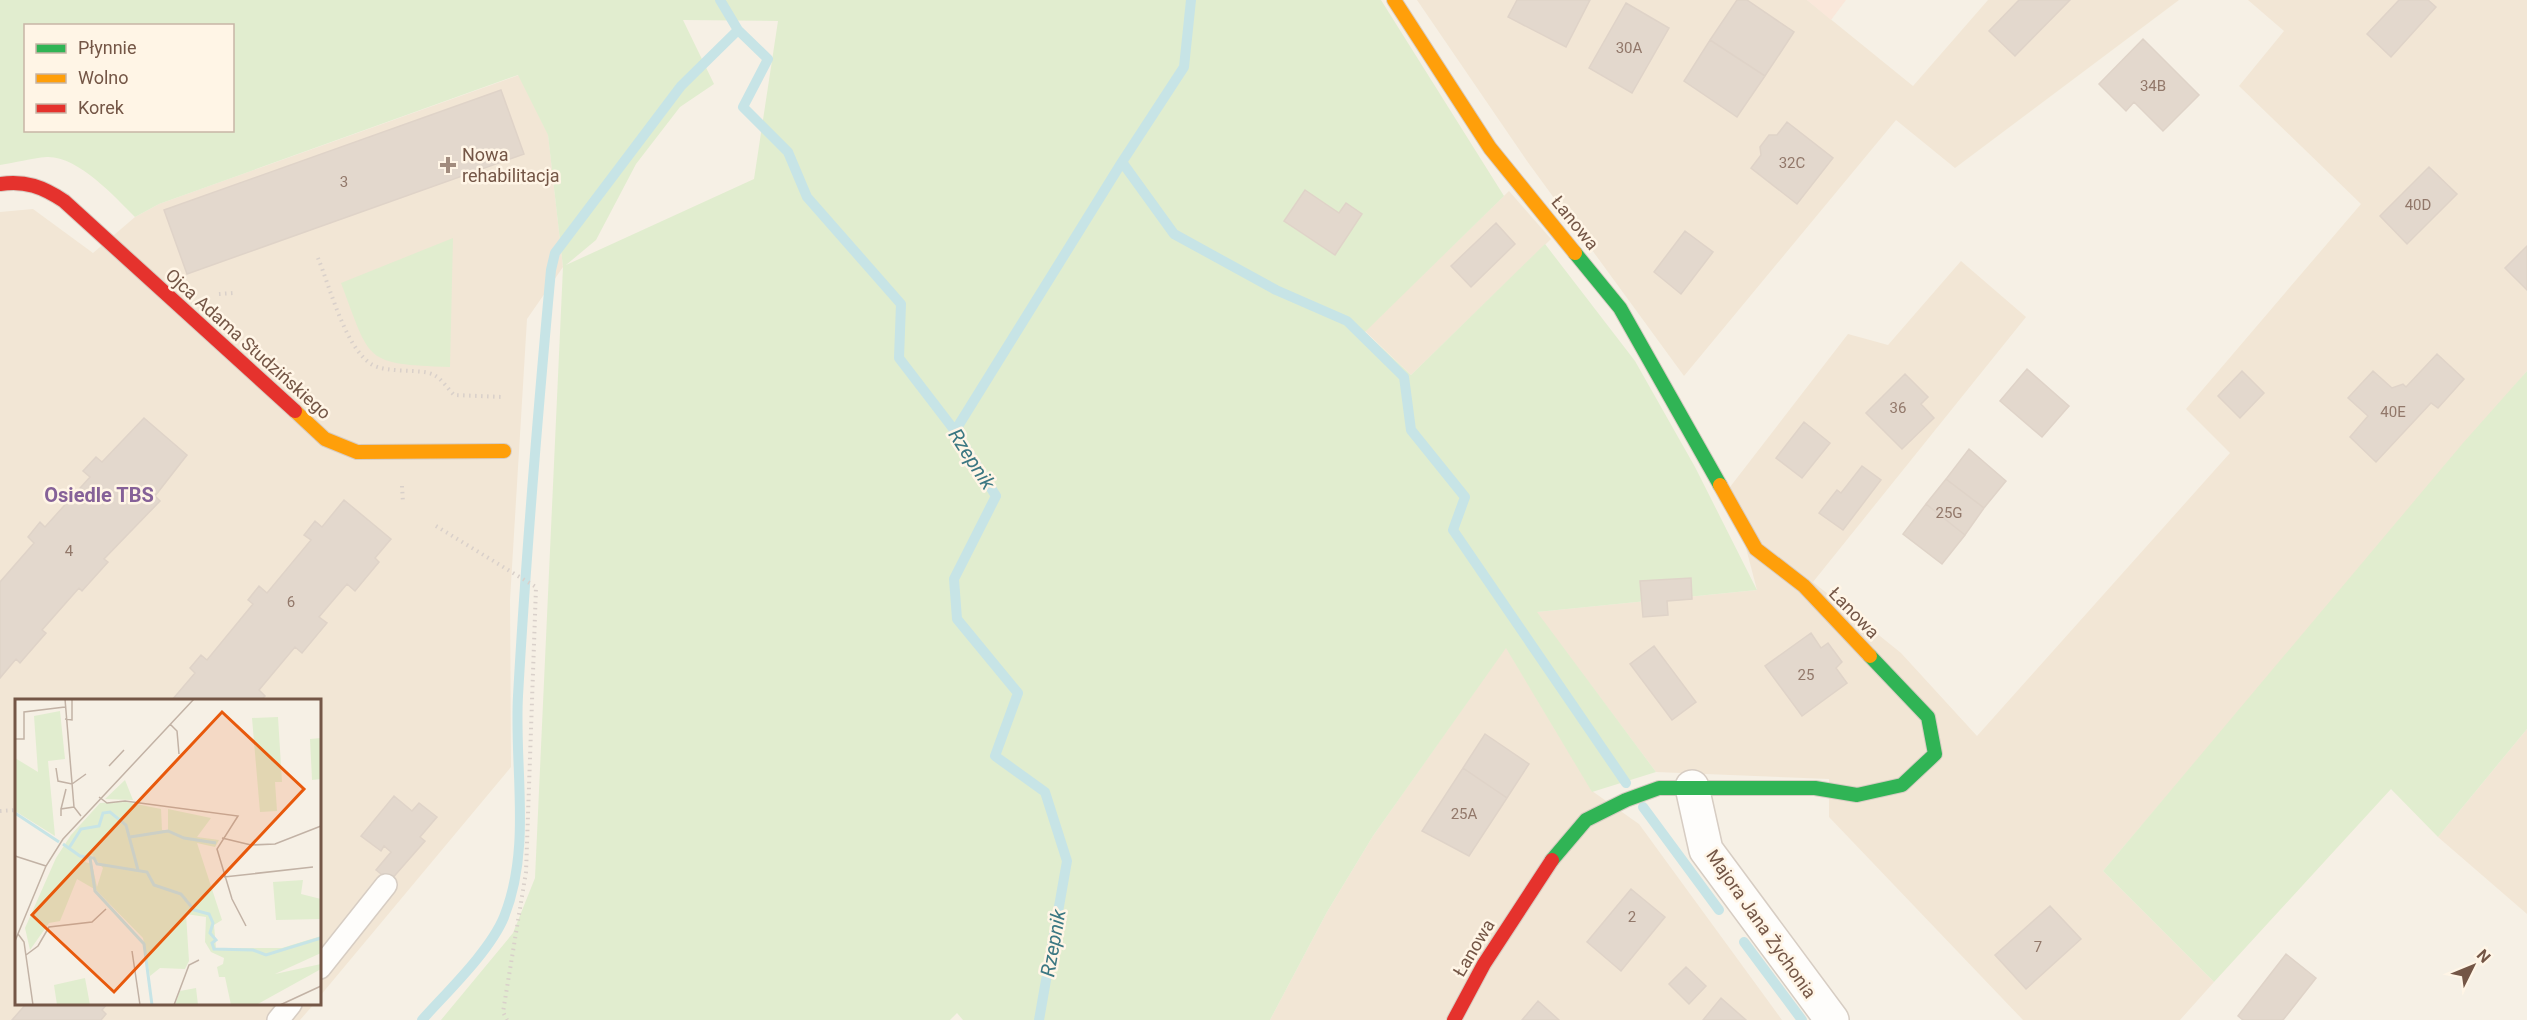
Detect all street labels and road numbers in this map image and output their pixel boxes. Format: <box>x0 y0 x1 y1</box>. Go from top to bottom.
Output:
street label: Łanowa <box>1547 192 1603 254</box>
street label: Ojca Adama Studzińskiego <box>162 264 335 423</box>
street label: Łanowa <box>1825 583 1884 643</box>
street label: Majora Jana Żychonia <box>1702 845 1821 1002</box>
street label: Łanowa <box>1448 915 1499 980</box>

